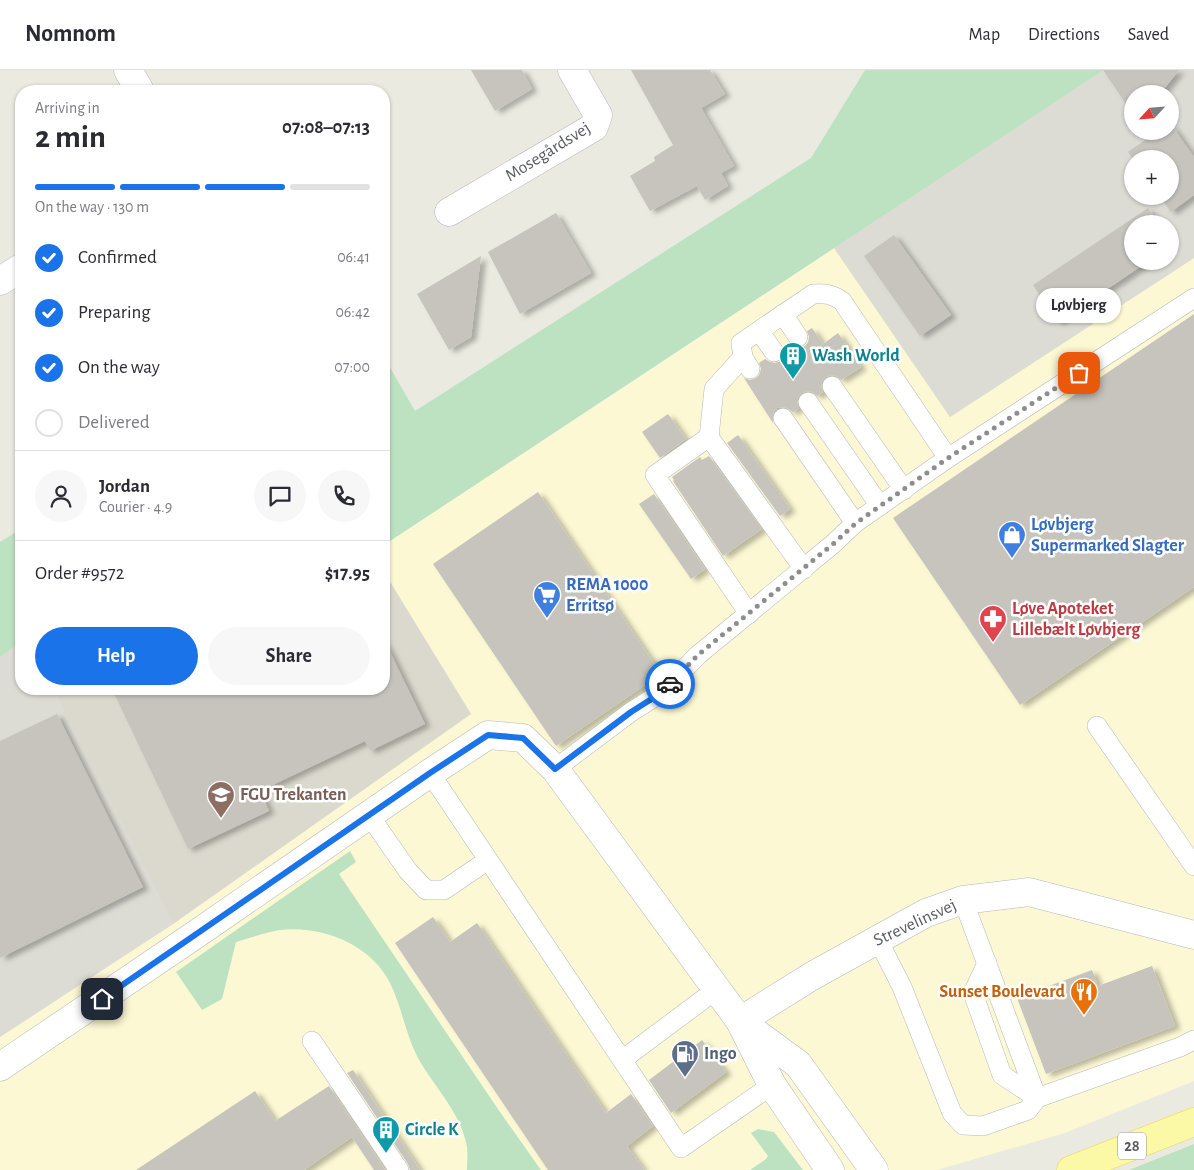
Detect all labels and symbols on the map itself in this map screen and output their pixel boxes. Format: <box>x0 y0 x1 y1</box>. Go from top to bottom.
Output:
north arrow <box>1124 85 1179 140</box>
street label: Mosegårdsvej <box>502 119 594 185</box>
callout: Løvbjerg <box>1036 288 1122 323</box>
building icon: Wash World <box>778 341 808 380</box>
place label: Wash World <box>812 347 900 365</box>
pin <box>1058 352 1100 394</box>
place label: Løvbjerg Supermarked Slagter <box>1031 516 1185 555</box>
shop icon: Løvbjerg Supermarked Slagter <box>997 520 1027 559</box>
place label: REMA 1000 Erritsø <box>566 576 648 615</box>
supermarket icon: REMA 1000 Erritsø <box>532 580 562 619</box>
place label: Løve Apoteket Lillebælt Løvbjerg <box>1012 600 1141 639</box>
pharmacy icon: Løve Apoteket Lillebælt Løvbjerg <box>978 604 1008 643</box>
courier <box>645 659 695 709</box>
school or university icon: FGU Trekanten <box>206 780 236 819</box>
place label: FGU Trekanten <box>240 786 347 804</box>
street label: Strevelinsvej <box>871 896 959 950</box>
restaurant icon: Sunset Boulevard <box>1069 977 1099 1016</box>
pin <box>81 978 123 1020</box>
place label: Sunset Boulevard <box>939 983 1066 1001</box>
fuel station icon: Ingo <box>670 1039 700 1078</box>
place label: Ingo <box>704 1045 737 1063</box>
building icon: Circle K <box>371 1115 401 1154</box>
place label: Circle K <box>405 1121 459 1139</box>
road number: 28 <box>1118 1132 1146 1160</box>

